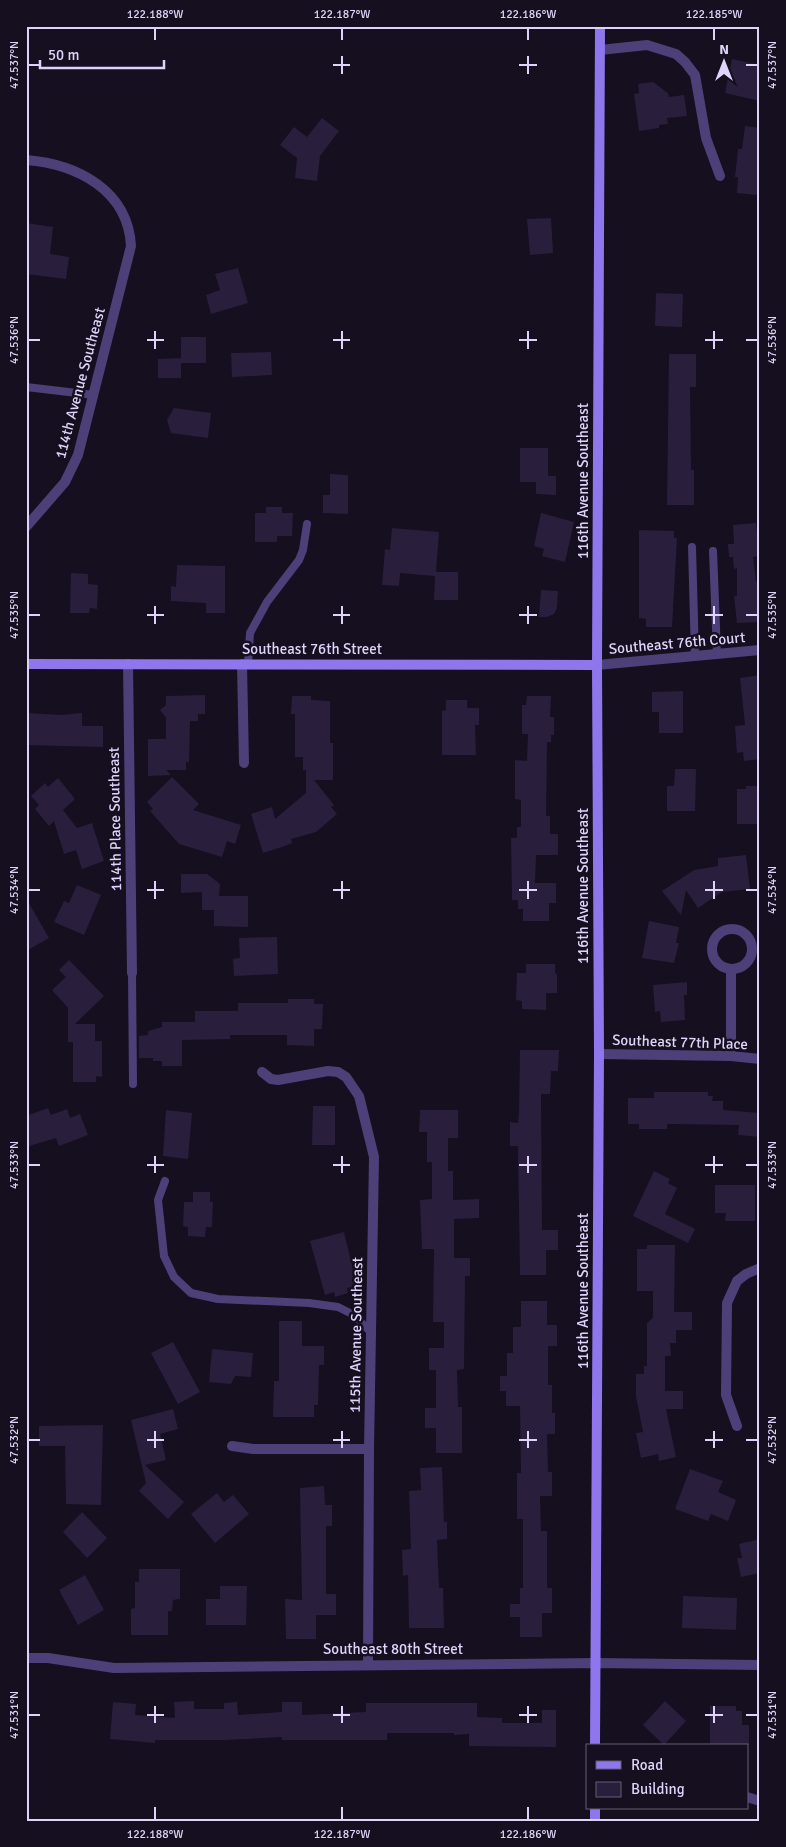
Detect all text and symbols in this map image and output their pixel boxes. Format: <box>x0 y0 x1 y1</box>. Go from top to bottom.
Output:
text: 122.188°W <box>127 7 183 22</box>
text: 122.187°W <box>314 7 370 22</box>
text: 122.186°W <box>500 7 556 22</box>
text: 122.185°W <box>686 7 742 22</box>
scale bar <box>40 38 164 70</box>
north arrow <box>698 38 748 88</box>
text: 47.537°N <box>7 41 22 89</box>
text: N <box>719 41 729 58</box>
text: 47.537°N <box>765 41 780 89</box>
text: 50 m <box>48 46 79 64</box>
street label: 114th Avenue Southeast <box>51 305 109 461</box>
text: 47.536°N <box>7 316 22 364</box>
text: 47.536°N <box>765 316 780 364</box>
street label: 116th Avenue Southeast <box>574 403 592 559</box>
text: 47.535°N <box>7 591 22 639</box>
text: 47.535°N <box>765 591 780 639</box>
street label: Southeast 76th Court <box>608 628 746 658</box>
street label: Southeast 76th Street <box>242 640 382 658</box>
street label: 114th Place Southeast <box>105 747 125 891</box>
street label: 116th Avenue Southeast <box>574 808 592 964</box>
text: 47.534°N <box>7 866 22 914</box>
text: 47.534°N <box>765 866 780 914</box>
street label: Southeast 77th Place <box>612 1031 748 1053</box>
text: 47.533°N <box>7 1141 22 1189</box>
text: 47.533°N <box>765 1141 780 1189</box>
street label: 116th Avenue Southeast <box>574 1213 592 1369</box>
street label: 115th Avenue Southeast <box>346 1257 366 1413</box>
text: 47.532°N <box>7 1416 22 1464</box>
text: 47.532°N <box>765 1416 780 1464</box>
street label: Southeast 80th Street <box>323 1640 463 1658</box>
text: 47.531°N <box>7 1691 22 1739</box>
text: 47.531°N <box>765 1691 780 1739</box>
legend <box>586 1744 748 1810</box>
text: Road <box>631 1756 663 1774</box>
text: Building <box>631 1780 685 1798</box>
text: 122.188°W <box>127 1827 183 1842</box>
text: 122.187°W <box>314 1827 370 1842</box>
text: 122.186°W <box>500 1827 556 1842</box>

